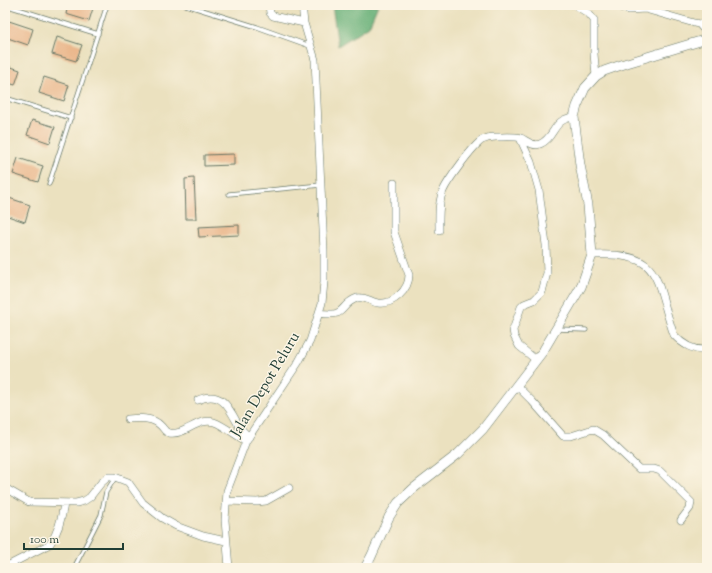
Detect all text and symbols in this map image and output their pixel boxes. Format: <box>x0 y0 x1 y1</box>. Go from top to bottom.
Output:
street label: Jalan Depot Peluru <box>226 328 306 443</box>
scale bar <box>24 525 123 551</box>
text: 100 m <box>30 531 59 549</box>

